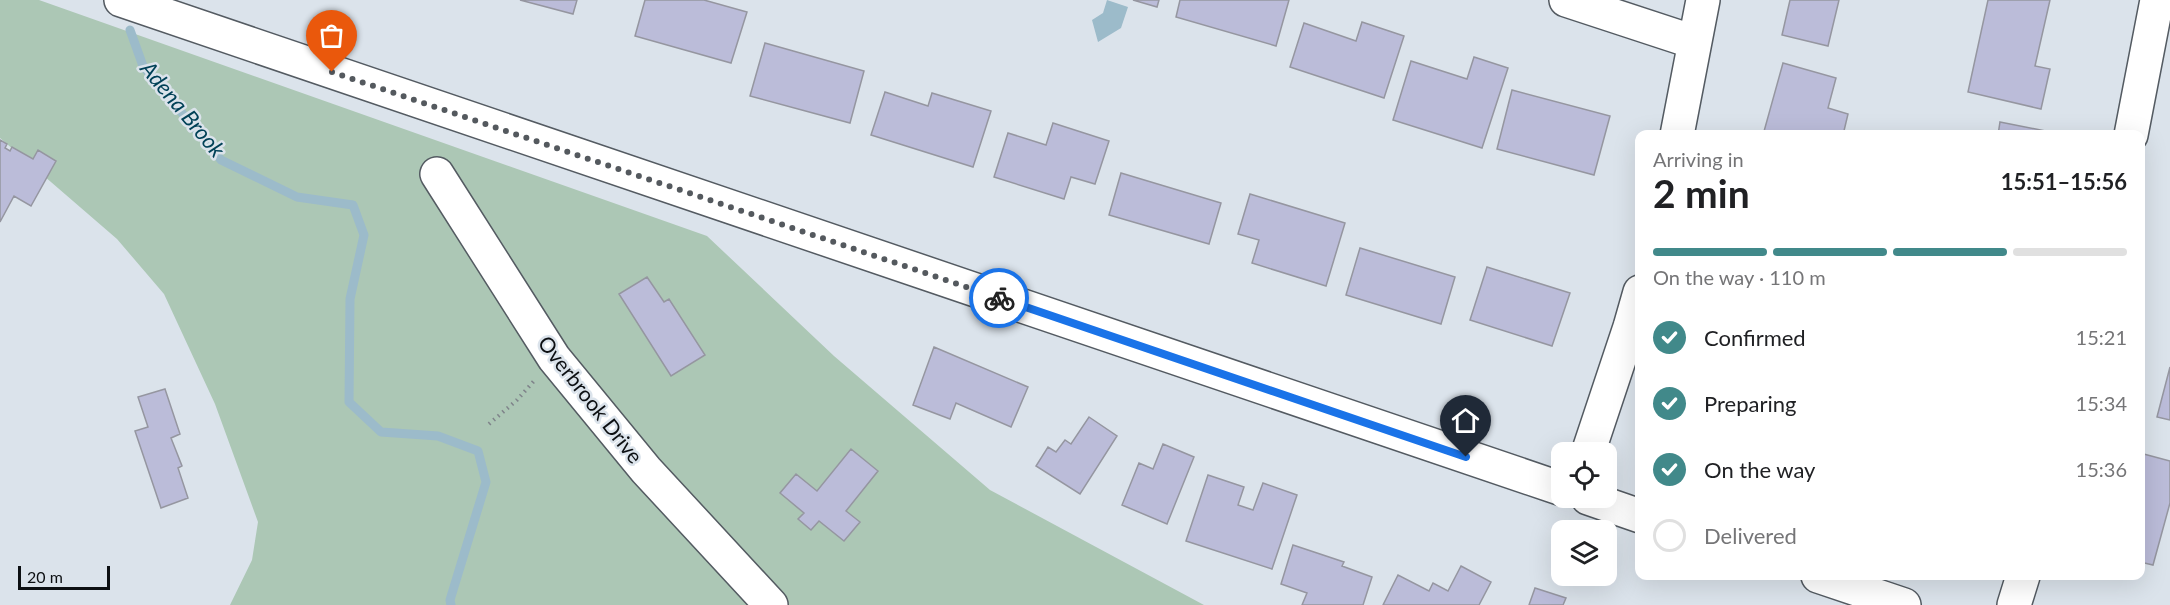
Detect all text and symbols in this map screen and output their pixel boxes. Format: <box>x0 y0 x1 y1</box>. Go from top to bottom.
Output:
pin <box>306 10 357 72</box>
icon: bag <box>315 19 348 52</box>
water label: Adena Brook <box>135 54 232 163</box>
text: Arriving in <box>1653 147 1744 171</box>
text: 15:51–15:56 <box>2001 168 2127 195</box>
text: 2 min <box>1653 170 1750 216</box>
text: On the way · 110 m <box>1653 265 1826 289</box>
courier <box>969 268 1029 328</box>
icon: bike <box>983 282 1016 315</box>
icon: check <box>1653 321 1686 354</box>
text: Confirmed <box>1704 324 1806 351</box>
text: 15:21 <box>2076 325 2127 349</box>
street label: Overbrook Drive <box>534 330 649 468</box>
icon: check <box>1653 387 1686 420</box>
text: Preparing <box>1704 390 1796 417</box>
text: 15:34 <box>2076 391 2127 415</box>
pin <box>1440 395 1491 457</box>
icon: home <box>1449 404 1482 437</box>
map controls <box>1551 442 1617 586</box>
button: locate <box>1551 442 1617 508</box>
icon: check <box>1653 453 1686 486</box>
text: On the way <box>1704 456 1815 483</box>
text: 15:36 <box>2076 457 2127 481</box>
button: layers <box>1551 520 1617 586</box>
text: Delivered <box>1704 522 1797 549</box>
scale bar <box>18 563 110 590</box>
text: 20 m <box>27 567 63 586</box>

